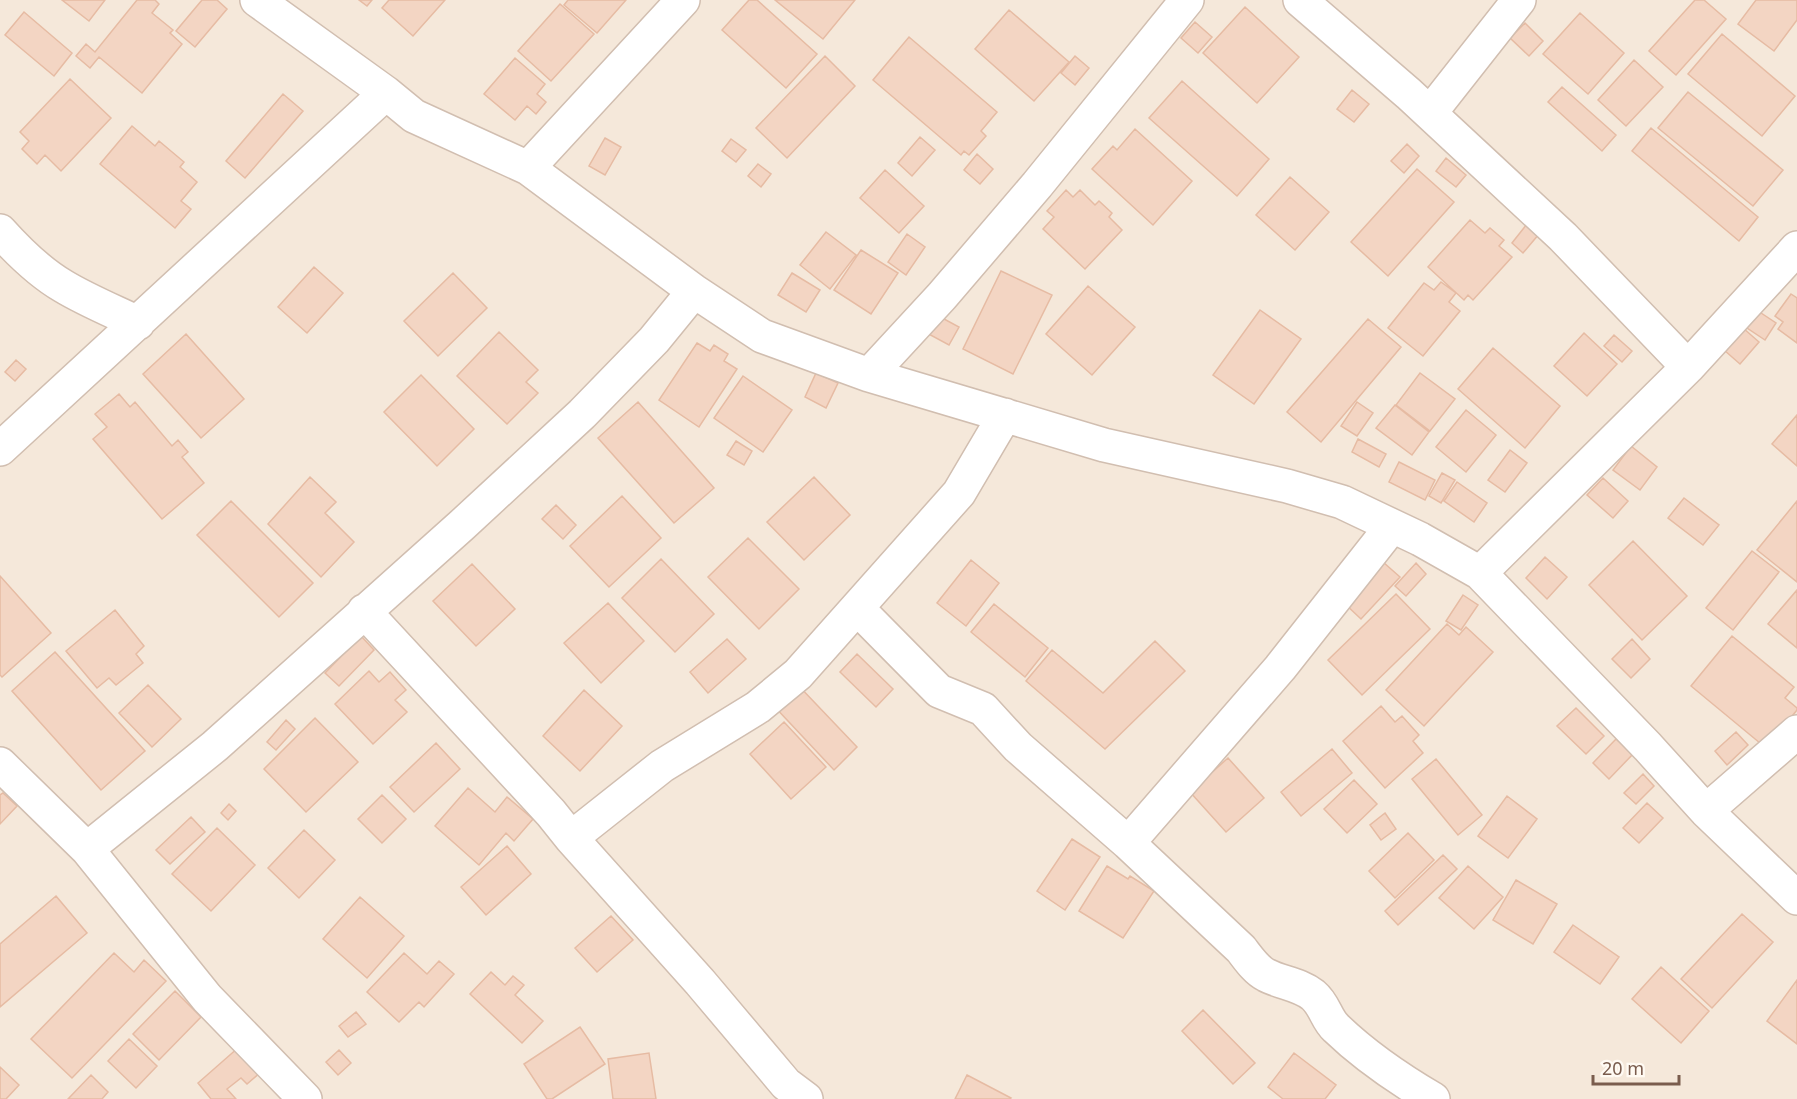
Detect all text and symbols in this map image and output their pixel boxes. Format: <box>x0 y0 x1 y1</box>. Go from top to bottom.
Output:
scale bar <box>1593 1048 1678 1086</box>
text: 20 m <box>1602 1056 1644 1080</box>

